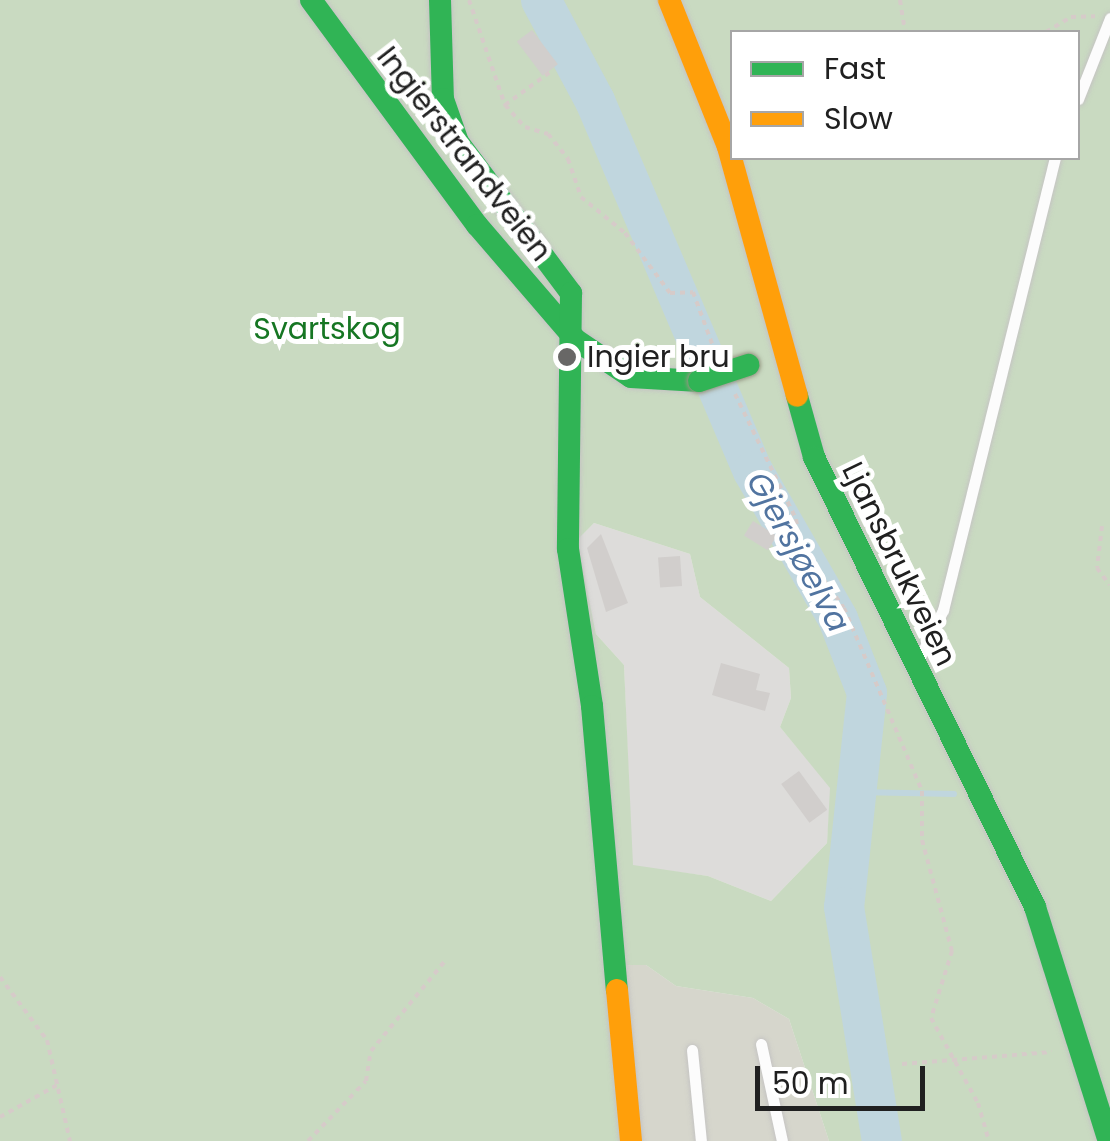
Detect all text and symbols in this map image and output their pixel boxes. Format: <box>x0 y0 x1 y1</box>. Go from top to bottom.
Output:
legend <box>730 30 1080 160</box>
street label: Ingierstrandveien <box>369 40 559 268</box>
text: Fast <box>824 47 886 90</box>
text: Slow <box>824 97 893 140</box>
park label: Svartskog <box>253 311 401 347</box>
place label: Ingier bru <box>587 339 730 375</box>
marker: Ingier bru <box>556 346 578 368</box>
street label: Ljansbrukveien <box>834 456 964 672</box>
water label: Gjersjøelva <box>738 465 858 639</box>
scale bar <box>760 1046 930 1108</box>
text: 50 m <box>772 1062 849 1105</box>

